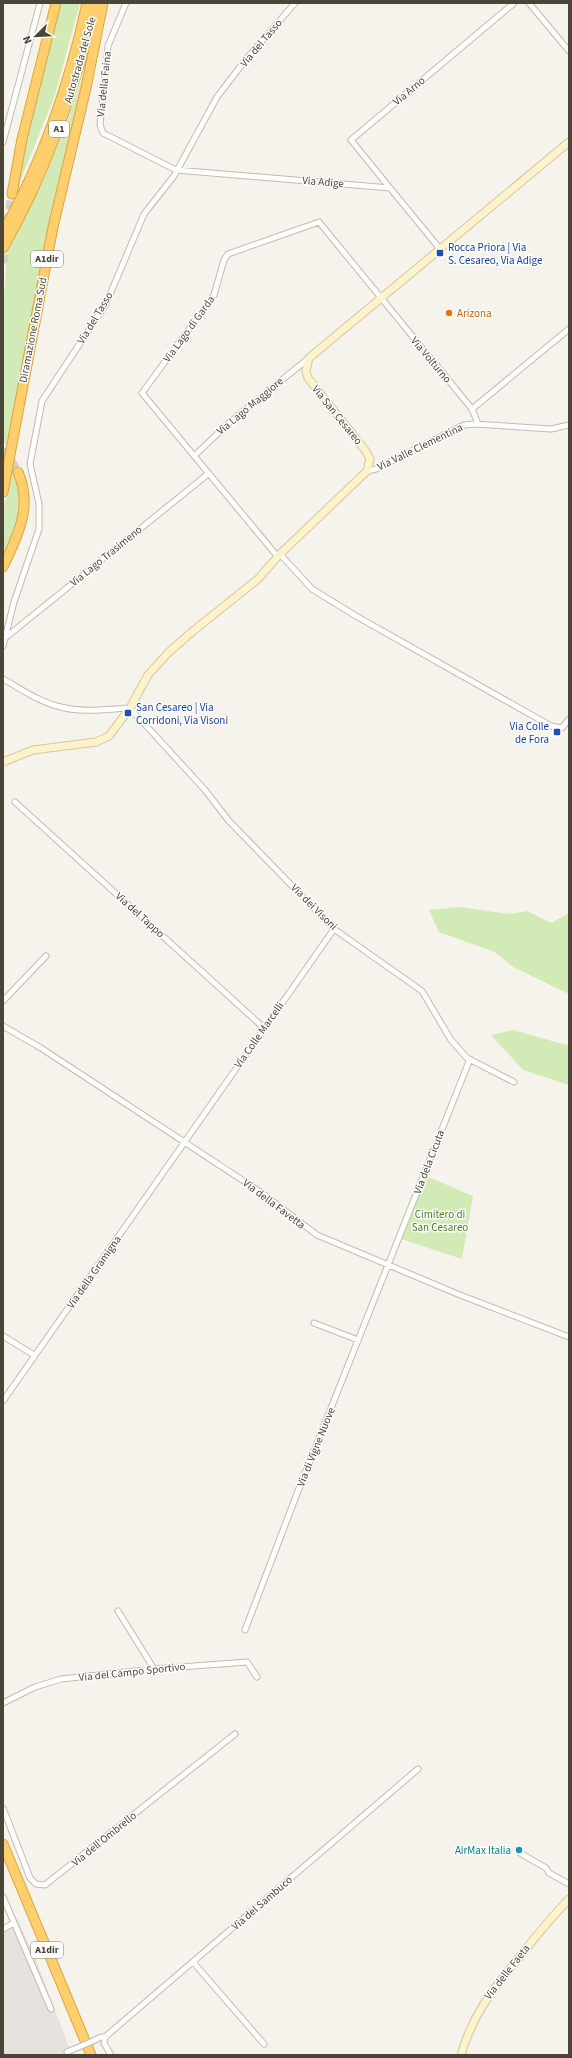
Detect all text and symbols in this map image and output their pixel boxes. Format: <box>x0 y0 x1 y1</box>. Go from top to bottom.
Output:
street label: Autostrada del Sole <box>61 15 100 105</box>
north arrow <box>16 16 56 56</box>
street label: Via del Tasso <box>236 16 286 70</box>
text: N <box>19 33 36 46</box>
street label: Via della Faina <box>93 50 115 118</box>
street label: Via Arno <box>390 73 428 109</box>
road number: A1 <box>49 121 69 137</box>
street label: Via Adige <box>302 173 345 191</box>
place label: Rocca Priora | Via S. Cesareo, Via Adige <box>448 240 543 268</box>
marker: Rocca Priora | Via S. Cesareo, Via Adige <box>435 248 445 258</box>
road number: A1dir <box>31 251 63 267</box>
street label: Diramazione Roma Sud <box>15 276 51 384</box>
street label: Via del Tasso <box>74 289 117 347</box>
street label: Via Lago di Garda <box>160 293 218 365</box>
place label: Arizona <box>457 306 492 321</box>
marker: Arizona <box>444 308 454 318</box>
street label: Via Volturno <box>407 334 455 386</box>
street label: Via Lago Maggiore <box>213 373 287 438</box>
street label: Via San Cesareo <box>308 382 366 448</box>
street label: Via Valle Clementina <box>375 420 465 474</box>
street label: Via Lago Trasimeno <box>67 522 145 590</box>
place label: San Cesareo | Via Corridoni, Via Visoni <box>136 700 228 728</box>
marker: San Cesareo | Via Corridoni, Via Visoni <box>123 708 133 718</box>
place label: Via Colle de Fora <box>510 719 550 747</box>
marker: Via Colle de Fora <box>552 727 562 737</box>
street label: Via dei Visoni <box>287 880 341 934</box>
street label: Via del Tappo <box>112 889 168 941</box>
street label: Via Colle Marcelli <box>231 999 287 1071</box>
street label: Via dela Cicuta <box>410 1128 448 1196</box>
street label: Via della Favetta <box>240 1176 308 1232</box>
park label: Cimitero di San Cesareo <box>412 1207 468 1235</box>
street label: Via della Gramigna <box>63 1233 125 1311</box>
street label: Via di Vigne Nuove <box>293 1405 339 1489</box>
street label: Via del Campo Sportivo <box>78 1659 186 1685</box>
street label: Via dell'Ombrello <box>68 1808 140 1870</box>
place label: AirMax Italia <box>455 1843 511 1858</box>
marker: AirMax Italia <box>514 1845 524 1855</box>
street label: Via del Sambuco <box>228 1872 296 1934</box>
street label: Via delle Faeta <box>481 1941 533 2003</box>
road number: A1dir <box>31 1942 63 1958</box>

